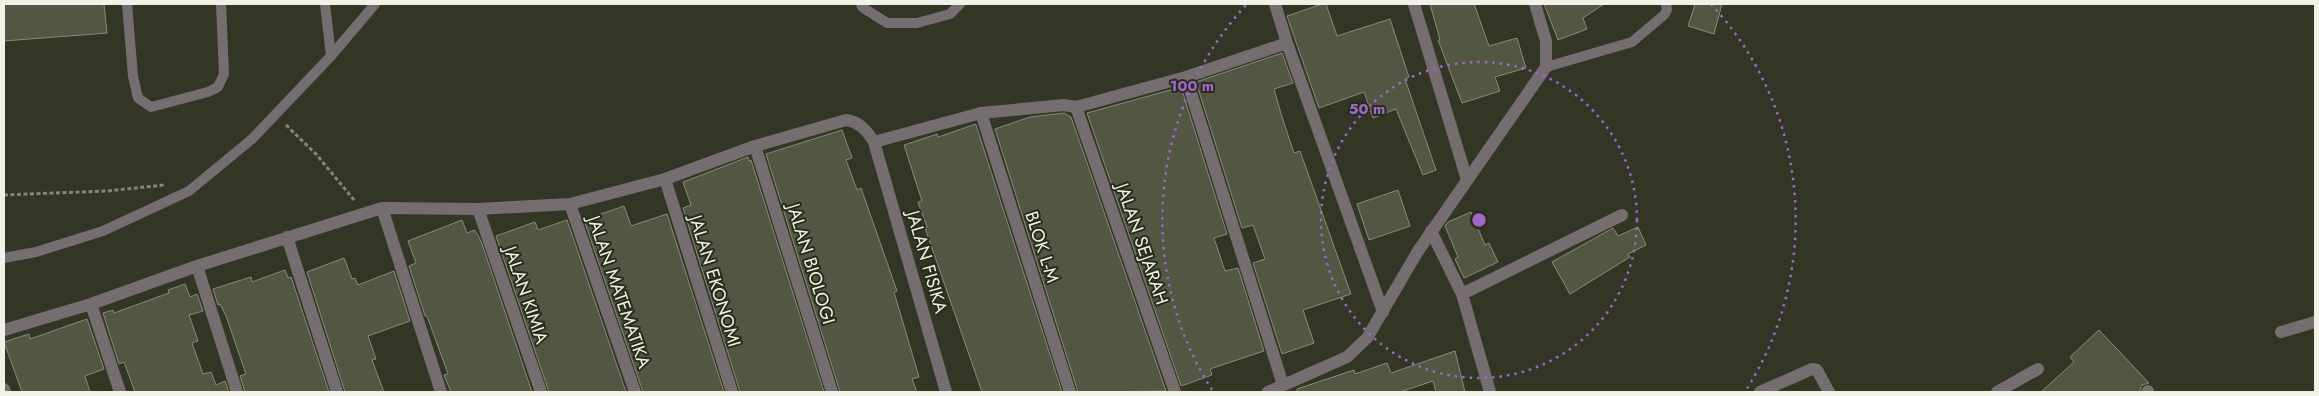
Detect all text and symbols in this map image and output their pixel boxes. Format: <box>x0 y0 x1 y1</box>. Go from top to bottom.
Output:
text: 100 m <box>1170 75 1214 97</box>
text: 50 m <box>1349 98 1385 120</box>
street label: JALAN SEJARAH <box>1108 178 1175 308</box>
street label: JALAN BIOLOGI <box>780 199 842 328</box>
street label: JALAN FISIKA <box>899 206 954 317</box>
street label: BLOK L-M <box>1018 208 1066 286</box>
street label: JALAN MATEMATIKA <box>580 210 657 372</box>
street label: JALAN EKONOMI <box>682 210 747 350</box>
centre of rings <box>1470 211 1488 229</box>
street label: JALAN KIMIA <box>497 241 555 347</box>

